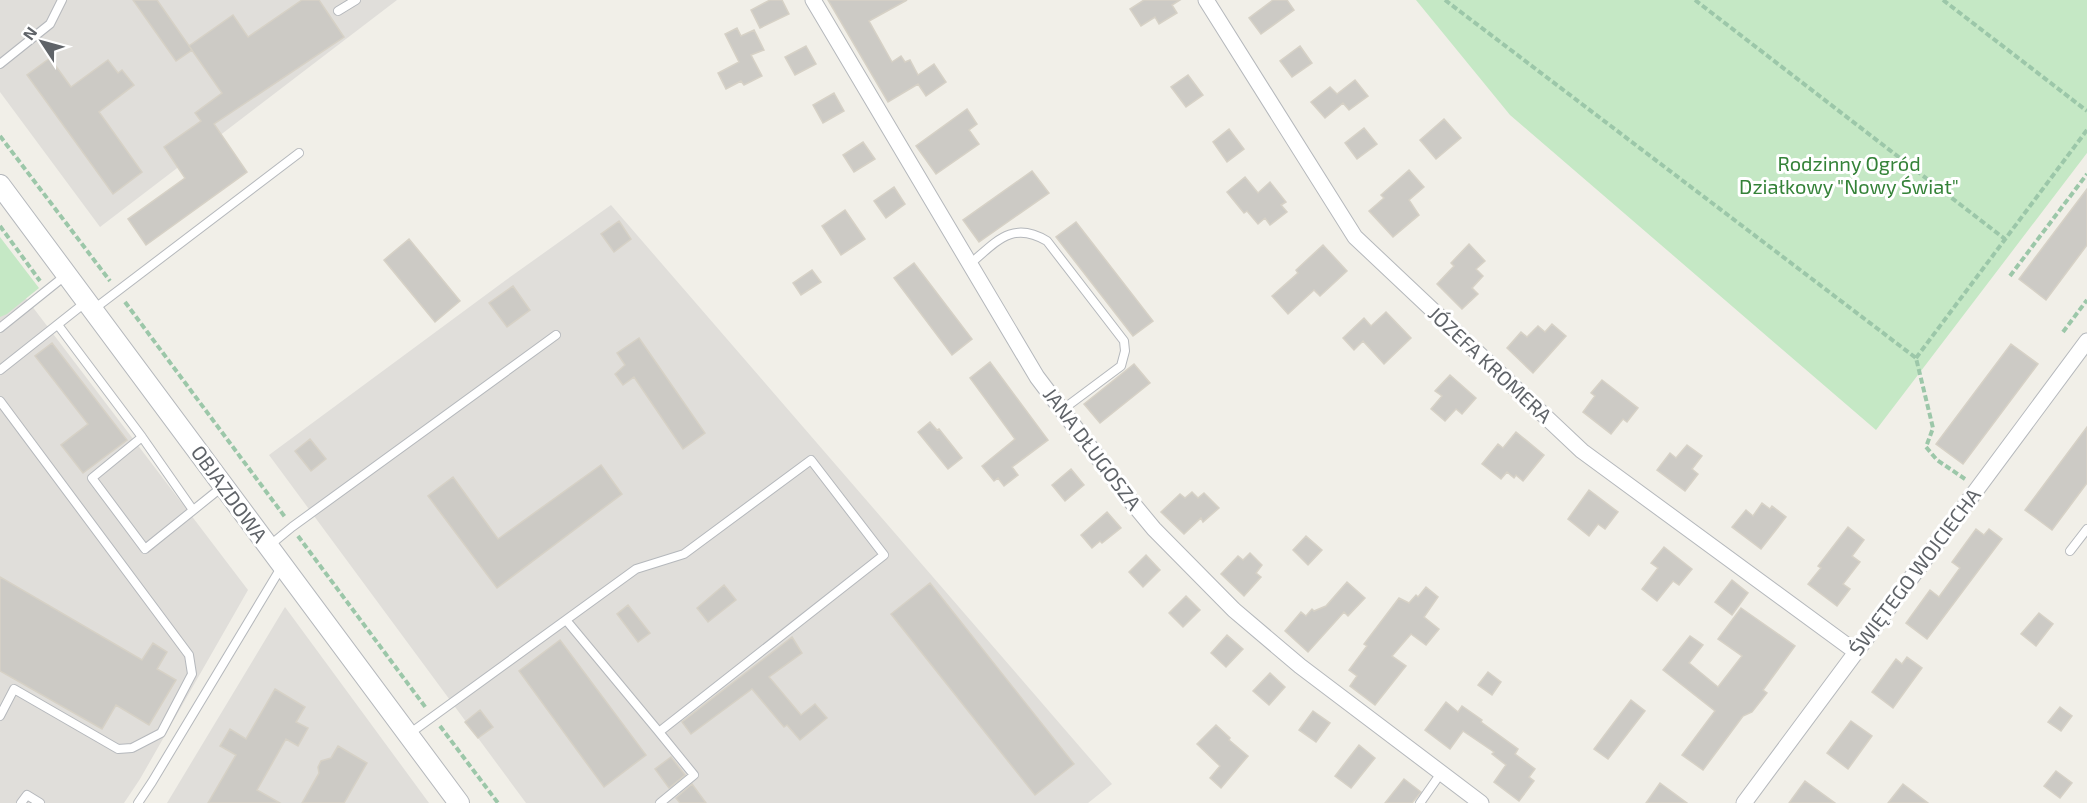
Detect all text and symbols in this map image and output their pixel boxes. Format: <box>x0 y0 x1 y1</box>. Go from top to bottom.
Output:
north arrow <box>12 12 72 72</box>
text: N <box>18 23 41 43</box>
park label: Rodzinny Ogród Działkowy "Nowy Świat" <box>1739 151 1959 198</box>
street label: JÓZEFA KROMERA <box>1424 301 1558 428</box>
street label: JANA DŁUGOSZA <box>1039 382 1147 515</box>
street label: OBJAZDOWA <box>187 440 273 547</box>
street label: ŚWIĘTEGO WOJCIECHA <box>1843 483 1985 660</box>

